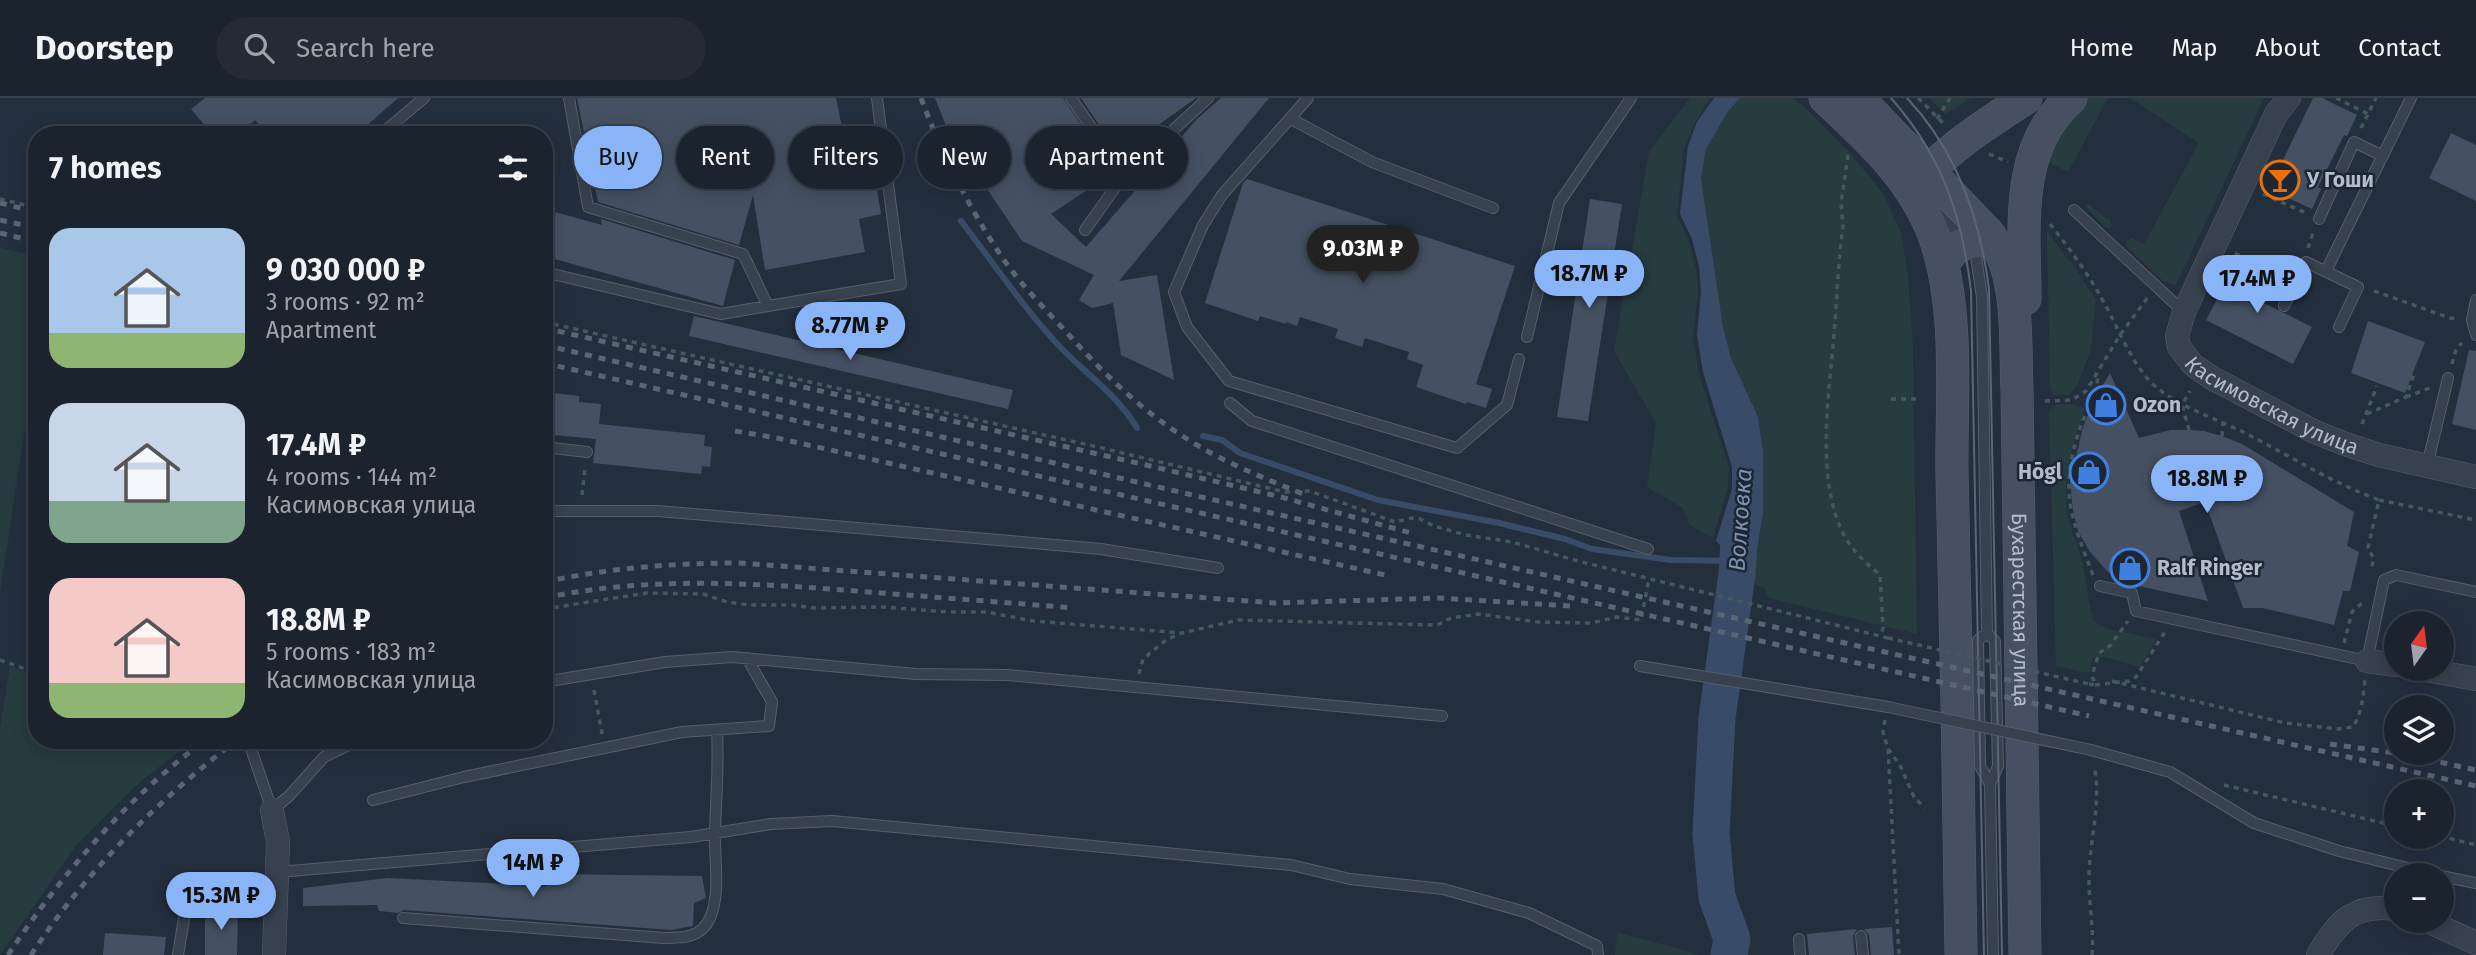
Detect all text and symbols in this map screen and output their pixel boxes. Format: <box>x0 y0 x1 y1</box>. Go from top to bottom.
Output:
search box <box>216 17 706 80</box>
text: Doorstep <box>35 28 174 68</box>
icon: search <box>240 29 278 67</box>
text: Search here <box>296 33 435 64</box>
text: Home <box>2070 34 2134 62</box>
text: Map <box>2172 34 2218 62</box>
text: About <box>2256 34 2320 62</box>
text: Contact <box>2358 34 2441 62</box>
chip: Buy <box>574 126 662 189</box>
chip: Rent <box>676 126 774 189</box>
chip: Filters <box>788 126 903 189</box>
chip: New <box>917 126 1011 189</box>
chip: Apartment <box>1025 126 1188 189</box>
icon: filters <box>494 149 532 187</box>
text: 7 homes <box>49 150 161 186</box>
bar icon: У Гоши <box>2259 159 2301 201</box>
place label: У Гоши <box>2306 167 2374 193</box>
pin: 9.03M ₽ <box>1298 226 1428 285</box>
text: 9.03M ₽ <box>1323 234 1403 262</box>
pin: 18.7M ₽ <box>1524 250 1654 310</box>
text: 9 030 000 ₽ <box>266 252 425 288</box>
icon: home <box>105 256 189 340</box>
pin: 17.4M ₽ <box>2192 256 2322 315</box>
text: 18.7M ₽ <box>1550 259 1628 287</box>
text: 17.4M ₽ <box>2219 264 2295 292</box>
text: 3 rooms · 92 m² <box>266 288 425 316</box>
pin: 8.77M ₽ <box>785 302 915 362</box>
text: 8.77M ₽ <box>811 311 889 339</box>
text: Apartment <box>266 316 376 344</box>
street label: Касимовская улица <box>2178 351 2362 461</box>
shop icon: Ozon <box>2085 384 2127 426</box>
place label: Ozon <box>2133 392 2181 418</box>
text: 17.4M ₽ <box>266 427 366 463</box>
icon: home <box>105 431 189 515</box>
shop icon: Hōgl <box>2068 451 2110 493</box>
pin: 18.8M ₽ <box>2142 456 2272 515</box>
place label: Hōgl <box>2018 459 2063 485</box>
text: 4 rooms · 144 m² <box>266 463 437 491</box>
text: 18.8M ₽ <box>2167 464 2247 492</box>
water label: Волковка <box>1722 468 1758 572</box>
text: Касимовская улица <box>266 491 476 519</box>
street label: Бухарестская улица <box>2006 512 2034 707</box>
shop icon: Ralf Ringer <box>2109 547 2151 589</box>
place label: Ralf Ringer <box>2157 555 2262 581</box>
text: 18.8M ₽ <box>266 602 371 638</box>
icon: home <box>105 606 189 690</box>
north arrow <box>2384 611 2454 681</box>
map controls <box>2384 611 2454 933</box>
text: 5 rooms · 183 m² <box>266 638 436 666</box>
text: Касимовская улица <box>266 666 476 694</box>
button: layers <box>2384 695 2454 765</box>
button: + <box>2384 779 2454 849</box>
pin: 14M ₽ <box>484 840 582 899</box>
text: 14M ₽ <box>503 848 563 876</box>
button: − <box>2384 863 2454 933</box>
pin: 15.3M ₽ <box>156 872 286 932</box>
text: 15.3M ₽ <box>182 881 260 909</box>

